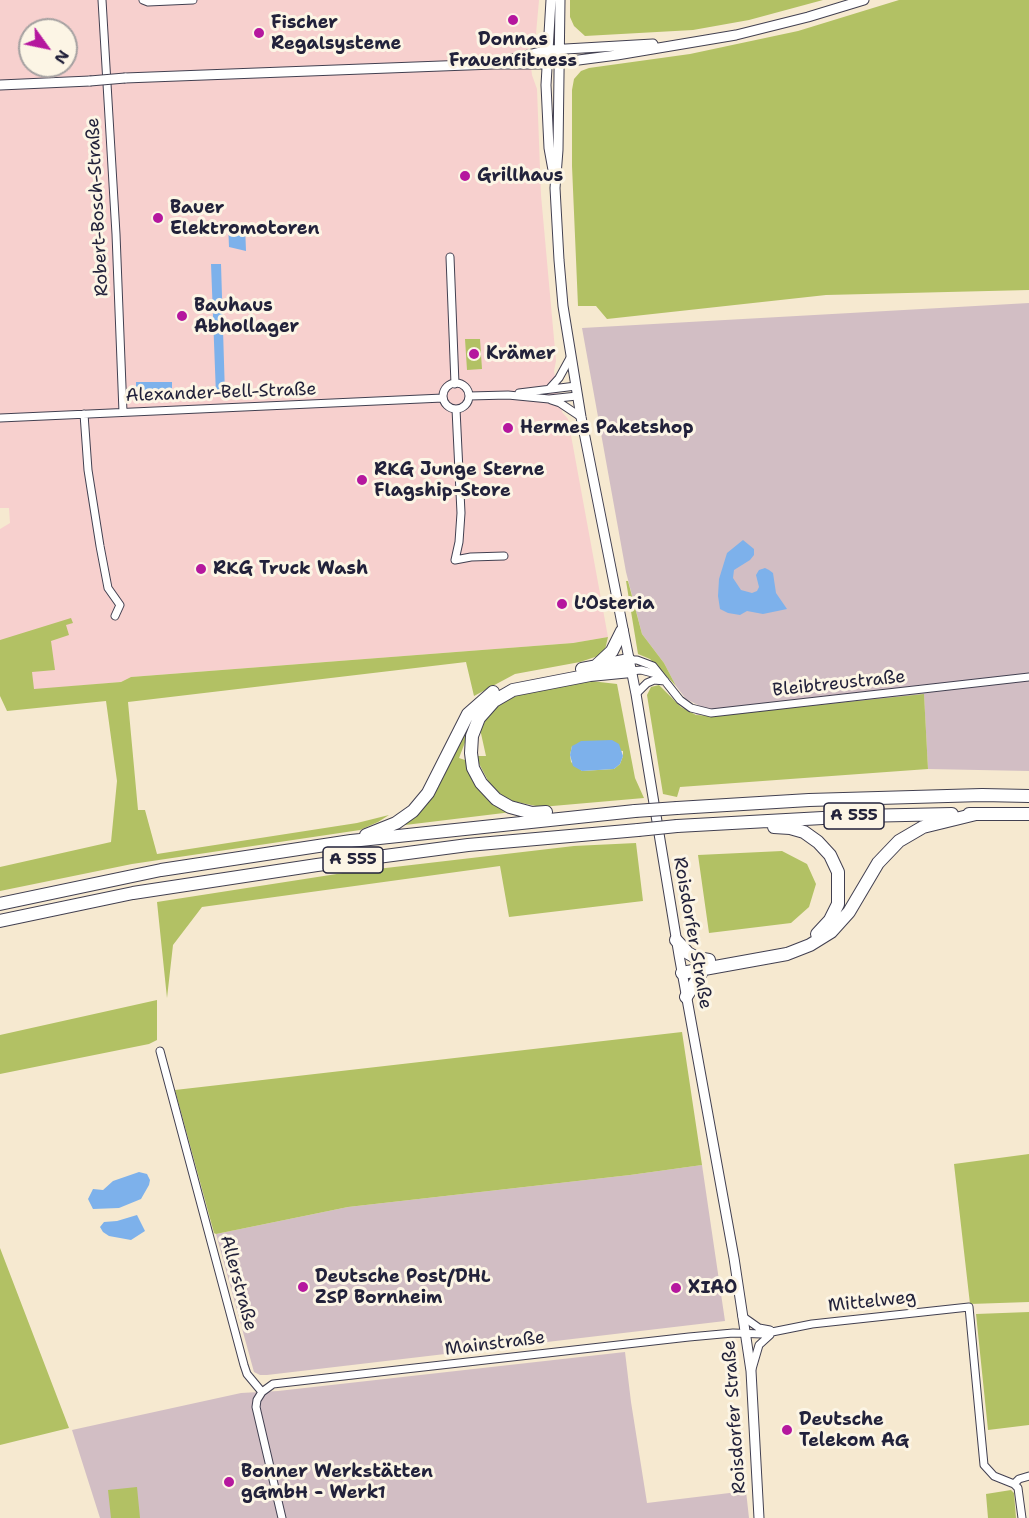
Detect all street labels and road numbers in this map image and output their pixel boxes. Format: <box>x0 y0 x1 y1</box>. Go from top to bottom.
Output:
street label: Robert-Bosch-Straße <box>83 117 113 297</box>
street label: Alexander-Bell-Straße <box>125 379 317 407</box>
street label: Bleibtreustraße <box>771 666 907 702</box>
road number: A 555 <box>824 803 884 829</box>
road number: A 555 <box>323 847 383 873</box>
street label: Roisdorfer Straße <box>668 855 716 1011</box>
street label: Allerstraße <box>215 1233 261 1333</box>
street label: Mittelweg <box>827 1287 917 1317</box>
street label: Mainstraße <box>444 1327 546 1361</box>
street label: Roisdorfer Straße <box>719 1339 751 1495</box>

